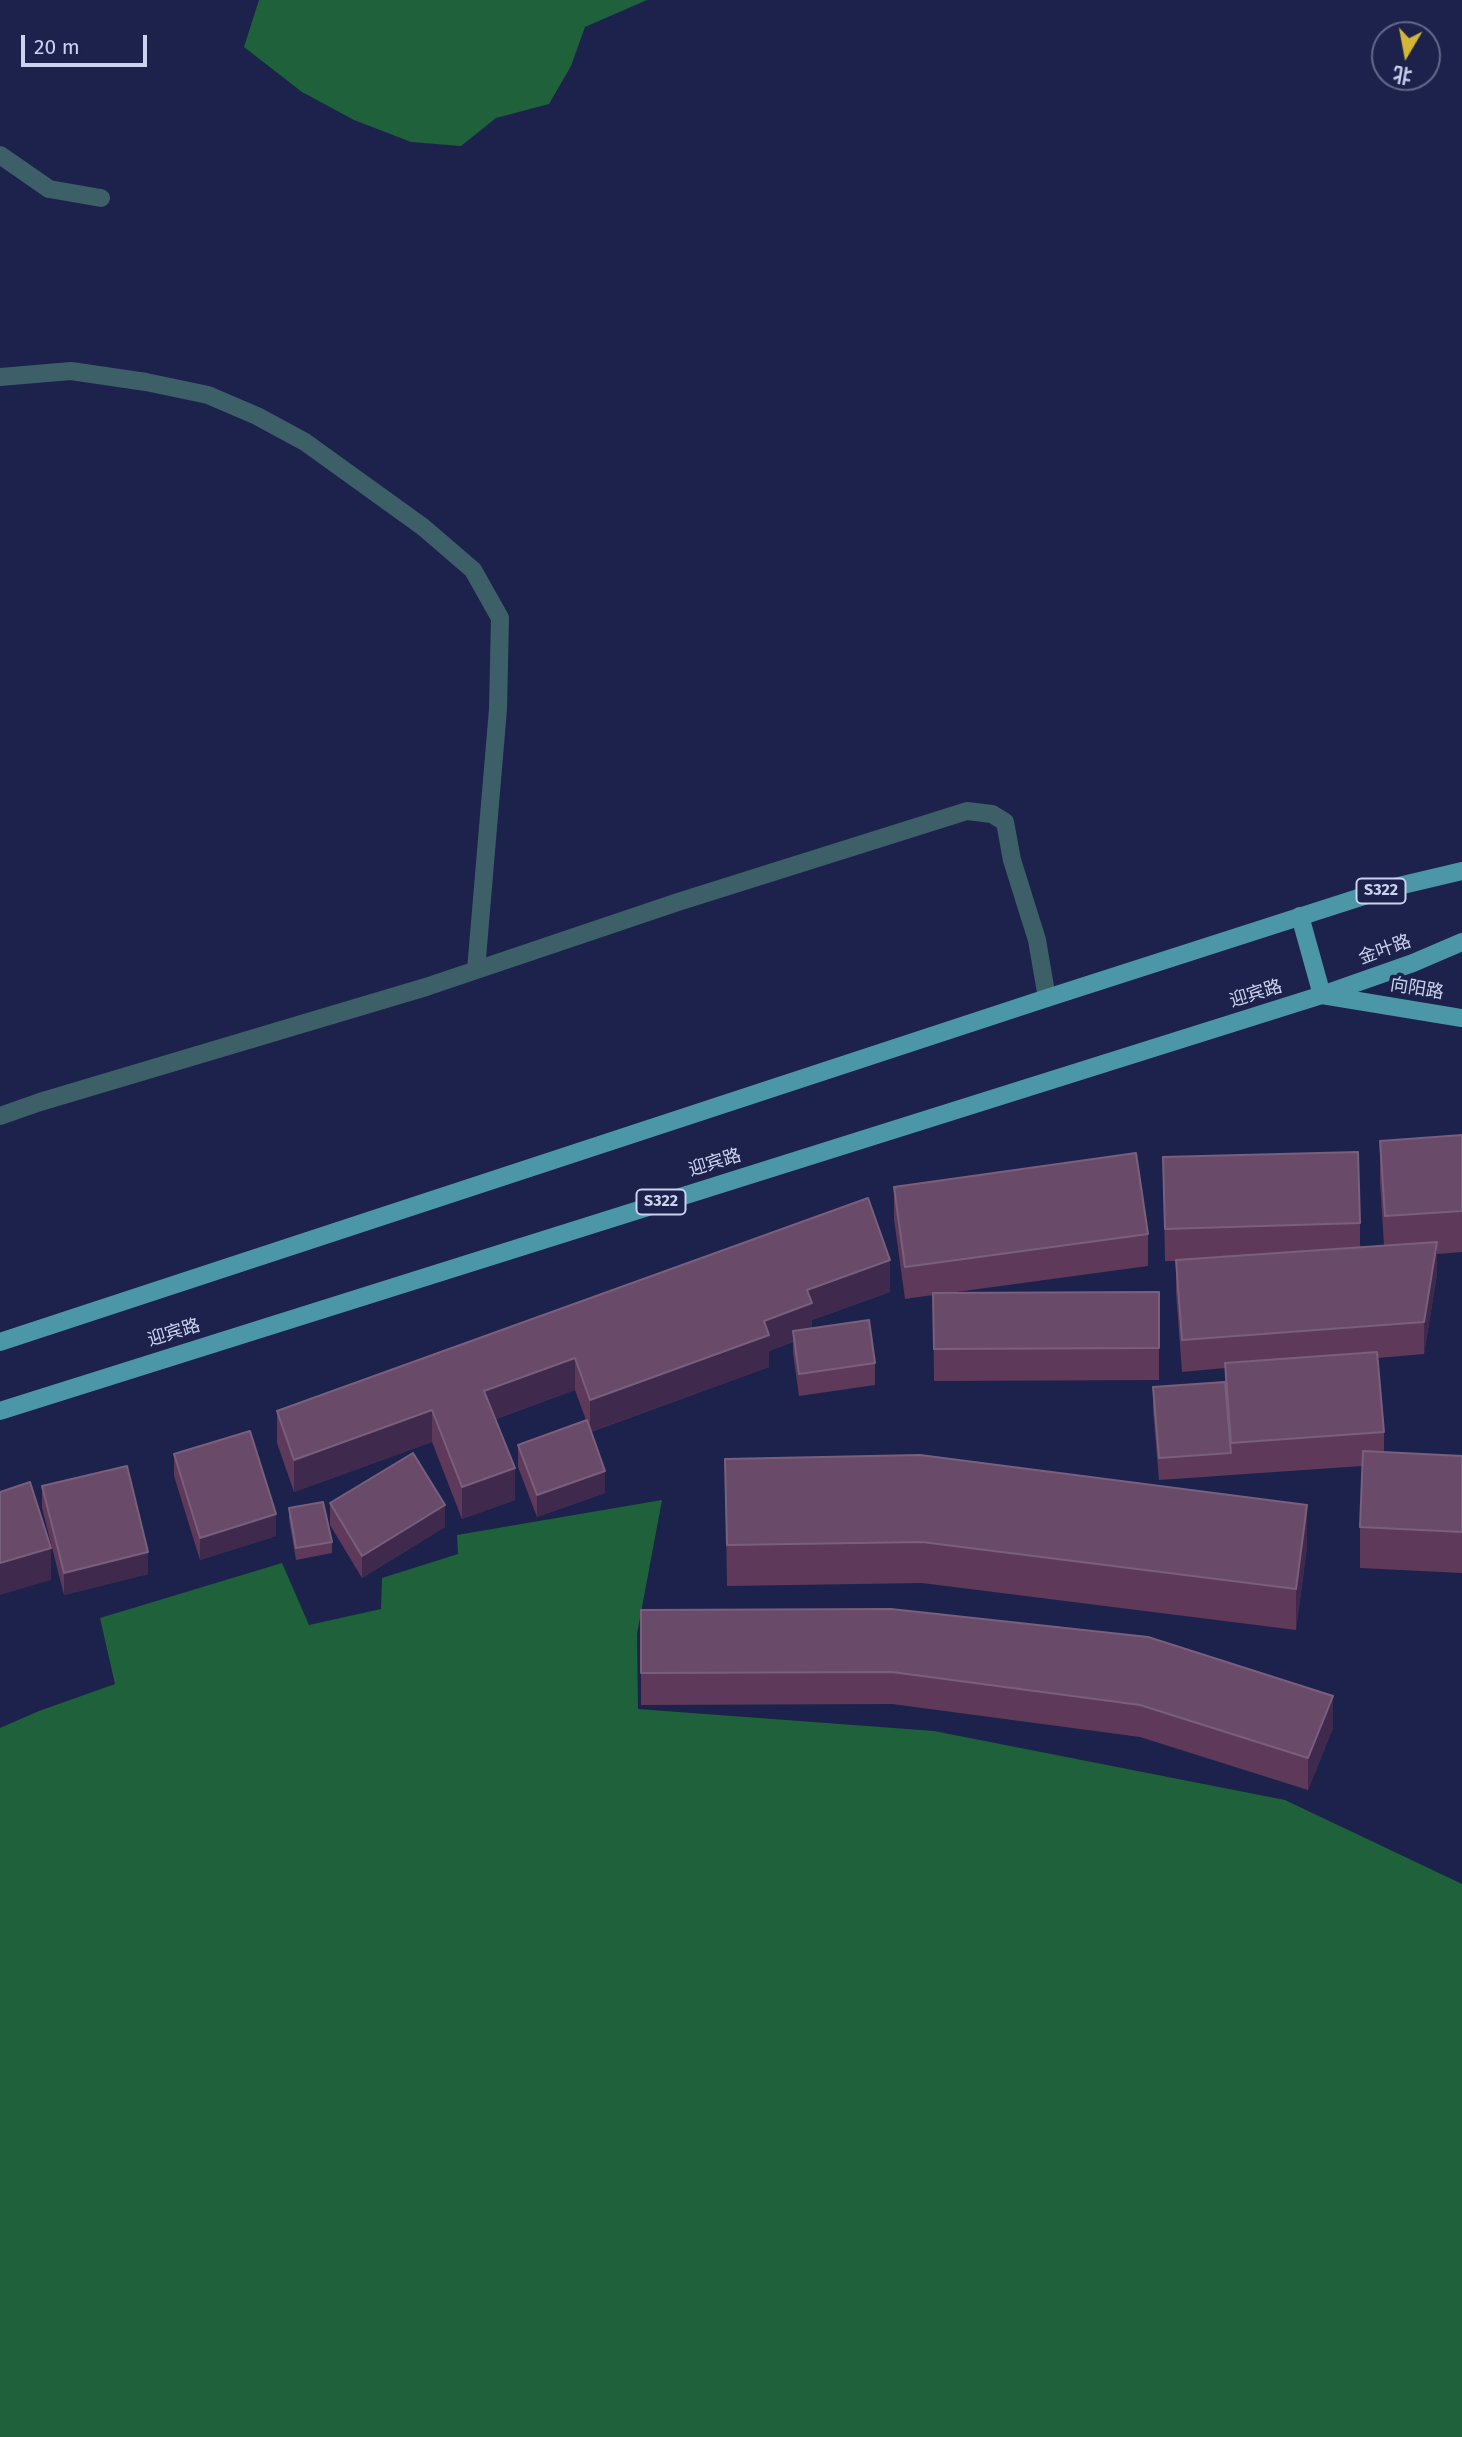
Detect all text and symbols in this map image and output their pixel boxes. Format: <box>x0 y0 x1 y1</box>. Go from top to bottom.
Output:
scale bar <box>24 21 150 65</box>
north arrow <box>1371 21 1441 91</box>
text: 20 m <box>34 34 80 60</box>
text: 北 <box>1391 62 1414 88</box>
road number: S322 <box>1356 878 1406 904</box>
street label: 金叶路 <box>1356 931 1414 969</box>
street label: 向阳路 <box>1389 974 1445 1004</box>
street label: 迎宾路 <box>1227 976 1285 1012</box>
street label: 迎宾路 <box>686 1145 744 1181</box>
road number: S322 <box>636 1190 686 1214</box>
street label: 迎宾路 <box>145 1315 203 1351</box>

